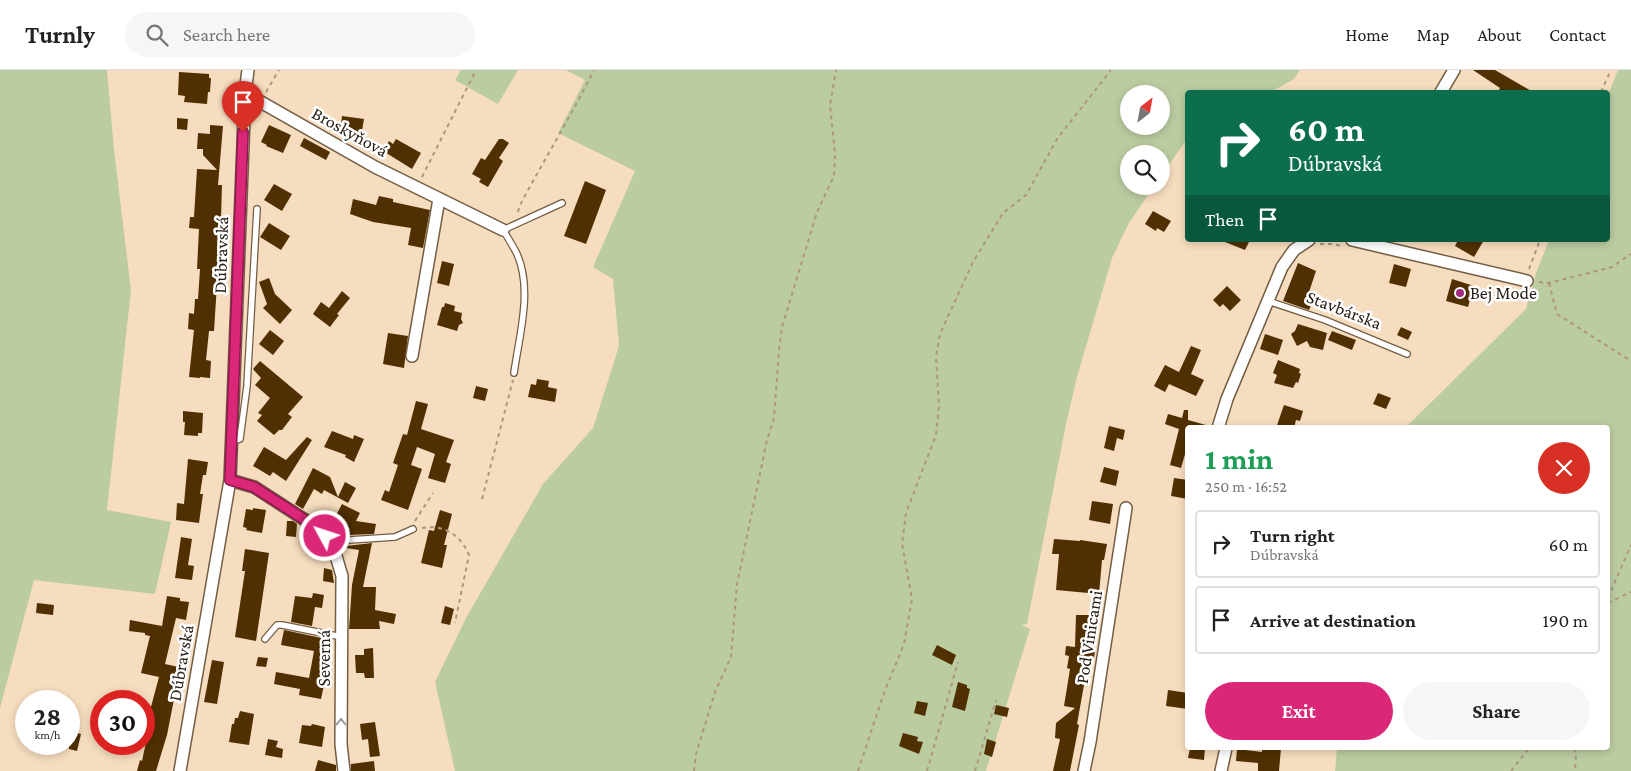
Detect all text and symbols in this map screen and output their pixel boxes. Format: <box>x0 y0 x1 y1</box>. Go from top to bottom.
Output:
search box <box>125 12 475 57</box>
text: Turnly <box>25 21 95 48</box>
icon: search <box>143 21 171 49</box>
text: Search here <box>183 24 270 45</box>
text: Home <box>1346 25 1389 45</box>
text: Map <box>1417 25 1449 45</box>
text: About <box>1477 25 1521 45</box>
text: Contact <box>1549 25 1606 45</box>
pin <box>222 81 264 132</box>
north arrow <box>1120 85 1170 135</box>
map controls <box>1120 85 1170 195</box>
icon: arrive <box>229 88 257 116</box>
street label: Broskyňová <box>309 103 391 161</box>
icon: right <box>1205 110 1270 175</box>
text: 60 m <box>1288 110 1365 149</box>
button: search <box>1120 145 1170 195</box>
text: Dúbravská <box>1288 151 1382 176</box>
icon: arrive <box>1254 205 1282 233</box>
text: Then <box>1205 209 1244 230</box>
street label: Dúbravská <box>210 216 232 294</box>
place label: Bej Mode <box>1470 283 1537 304</box>
street label: Stavbárska <box>1304 287 1384 333</box>
marker: Bej Mode <box>1454 287 1466 299</box>
text: 1 min <box>1205 442 1273 475</box>
button: close <box>1538 442 1590 494</box>
text: 250 m · 16:52 <box>1205 478 1287 495</box>
position arrow <box>298 509 350 561</box>
text: Turn right <box>1250 525 1335 546</box>
icon: right <box>1207 530 1235 558</box>
text: 60 m <box>1549 534 1588 555</box>
text: Dúbravská <box>1250 546 1319 563</box>
street label: Pod Vinicami <box>1072 588 1106 685</box>
icon: arrive <box>1207 606 1235 634</box>
text: Arrive at destination <box>1250 610 1416 631</box>
text: 190 m <box>1542 610 1588 631</box>
street label: Dúbravská <box>164 623 198 703</box>
street label: Severná <box>314 630 334 686</box>
button: Exit <box>1205 682 1393 740</box>
button: Share <box>1403 682 1590 740</box>
speed limit sign: 30 <box>90 690 155 755</box>
text: 28 <box>34 703 61 730</box>
one-way arrow <box>336 718 346 726</box>
text: km/h <box>35 728 60 742</box>

